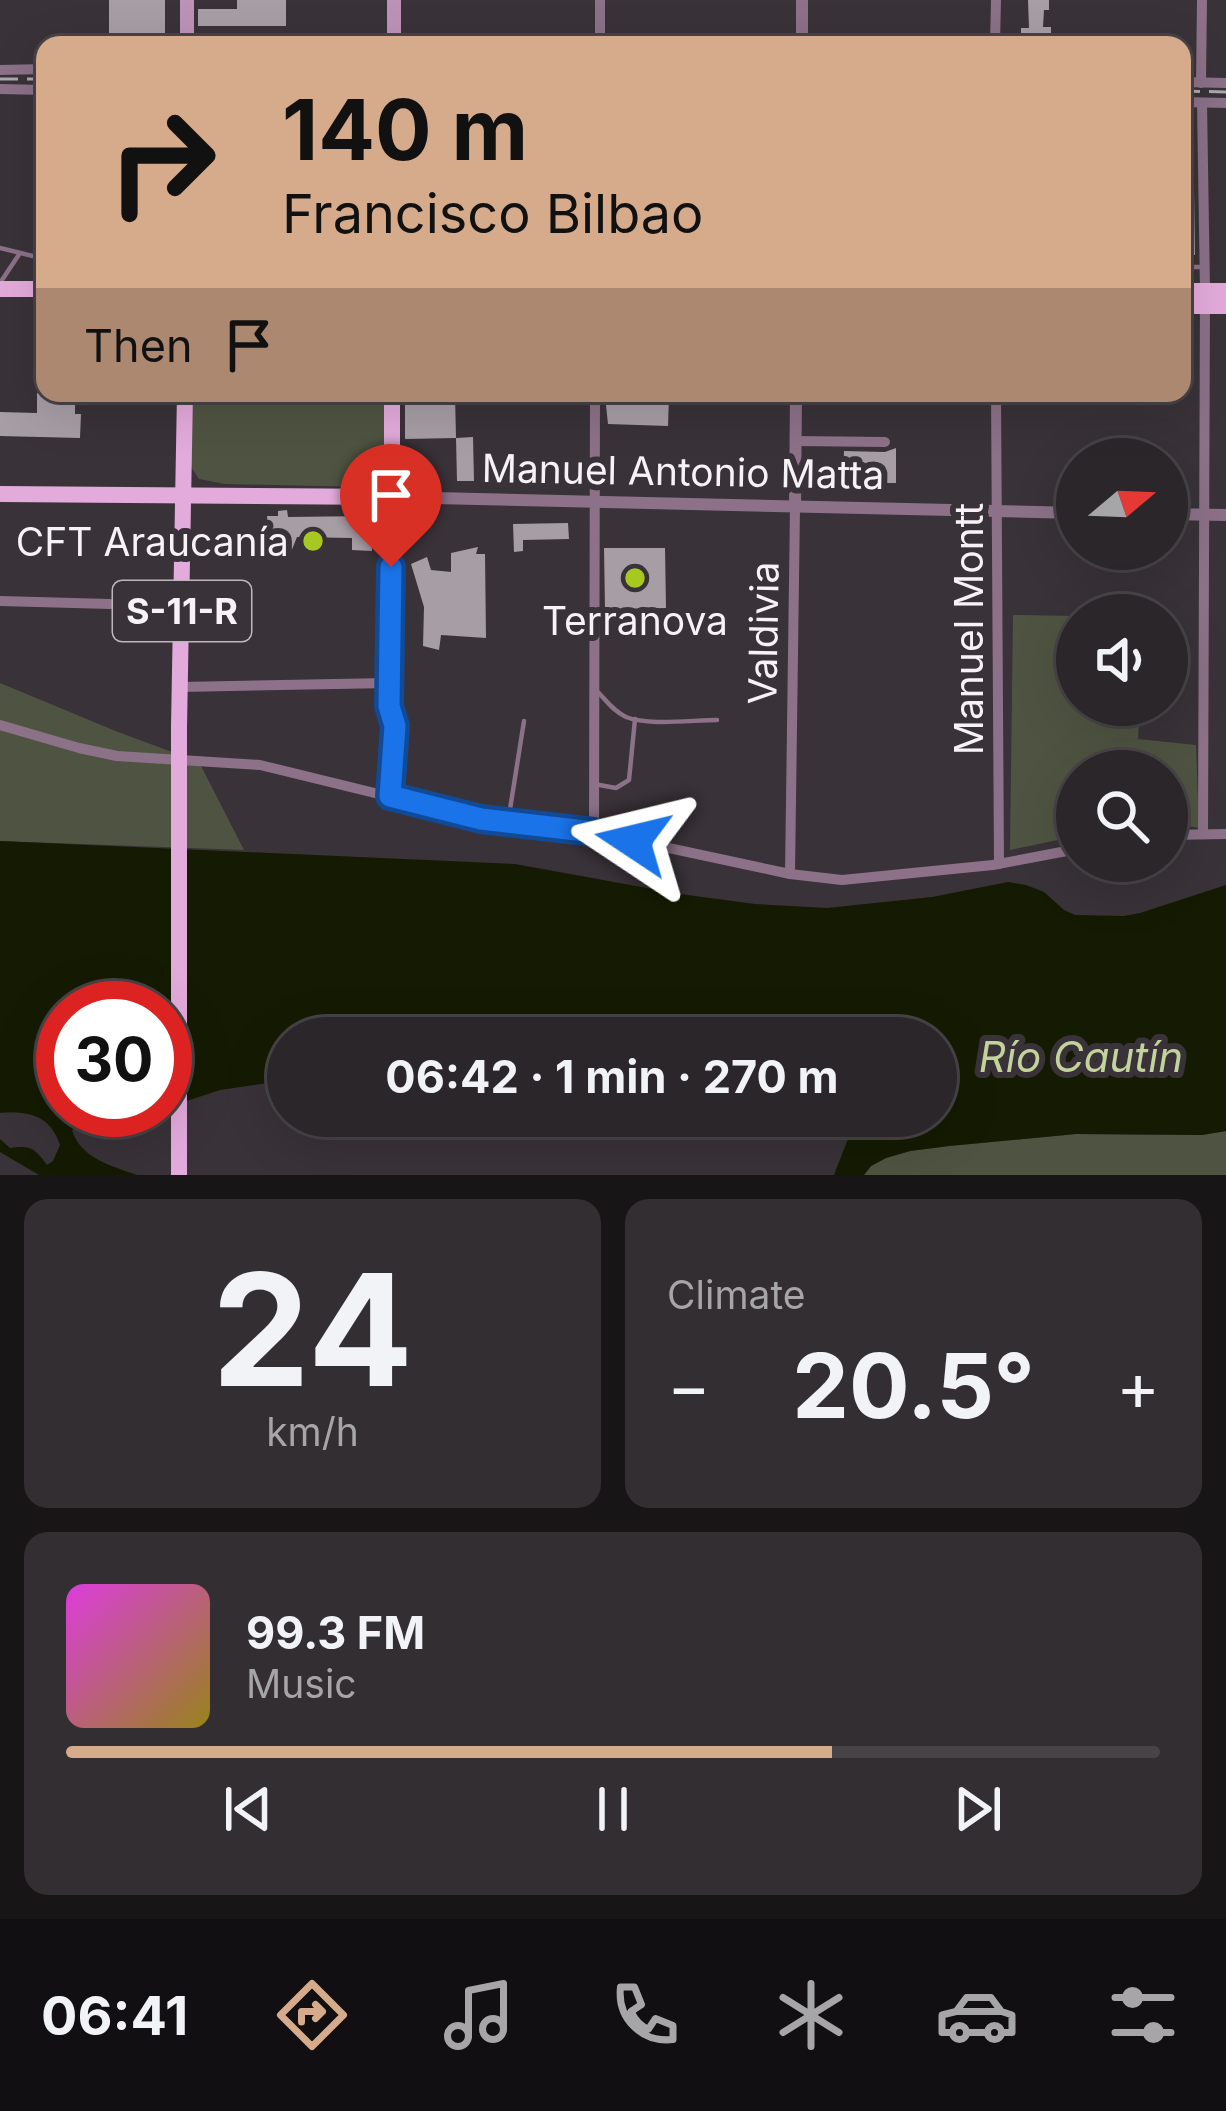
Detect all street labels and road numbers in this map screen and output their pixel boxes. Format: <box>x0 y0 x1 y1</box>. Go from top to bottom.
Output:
street label: Manuel Antonio Matta <box>481 444 885 498</box>
street label: Manuel Montt <box>945 503 992 755</box>
street label: Valdivia <box>738 561 788 705</box>
road number: S-11-R <box>113 581 251 641</box>

